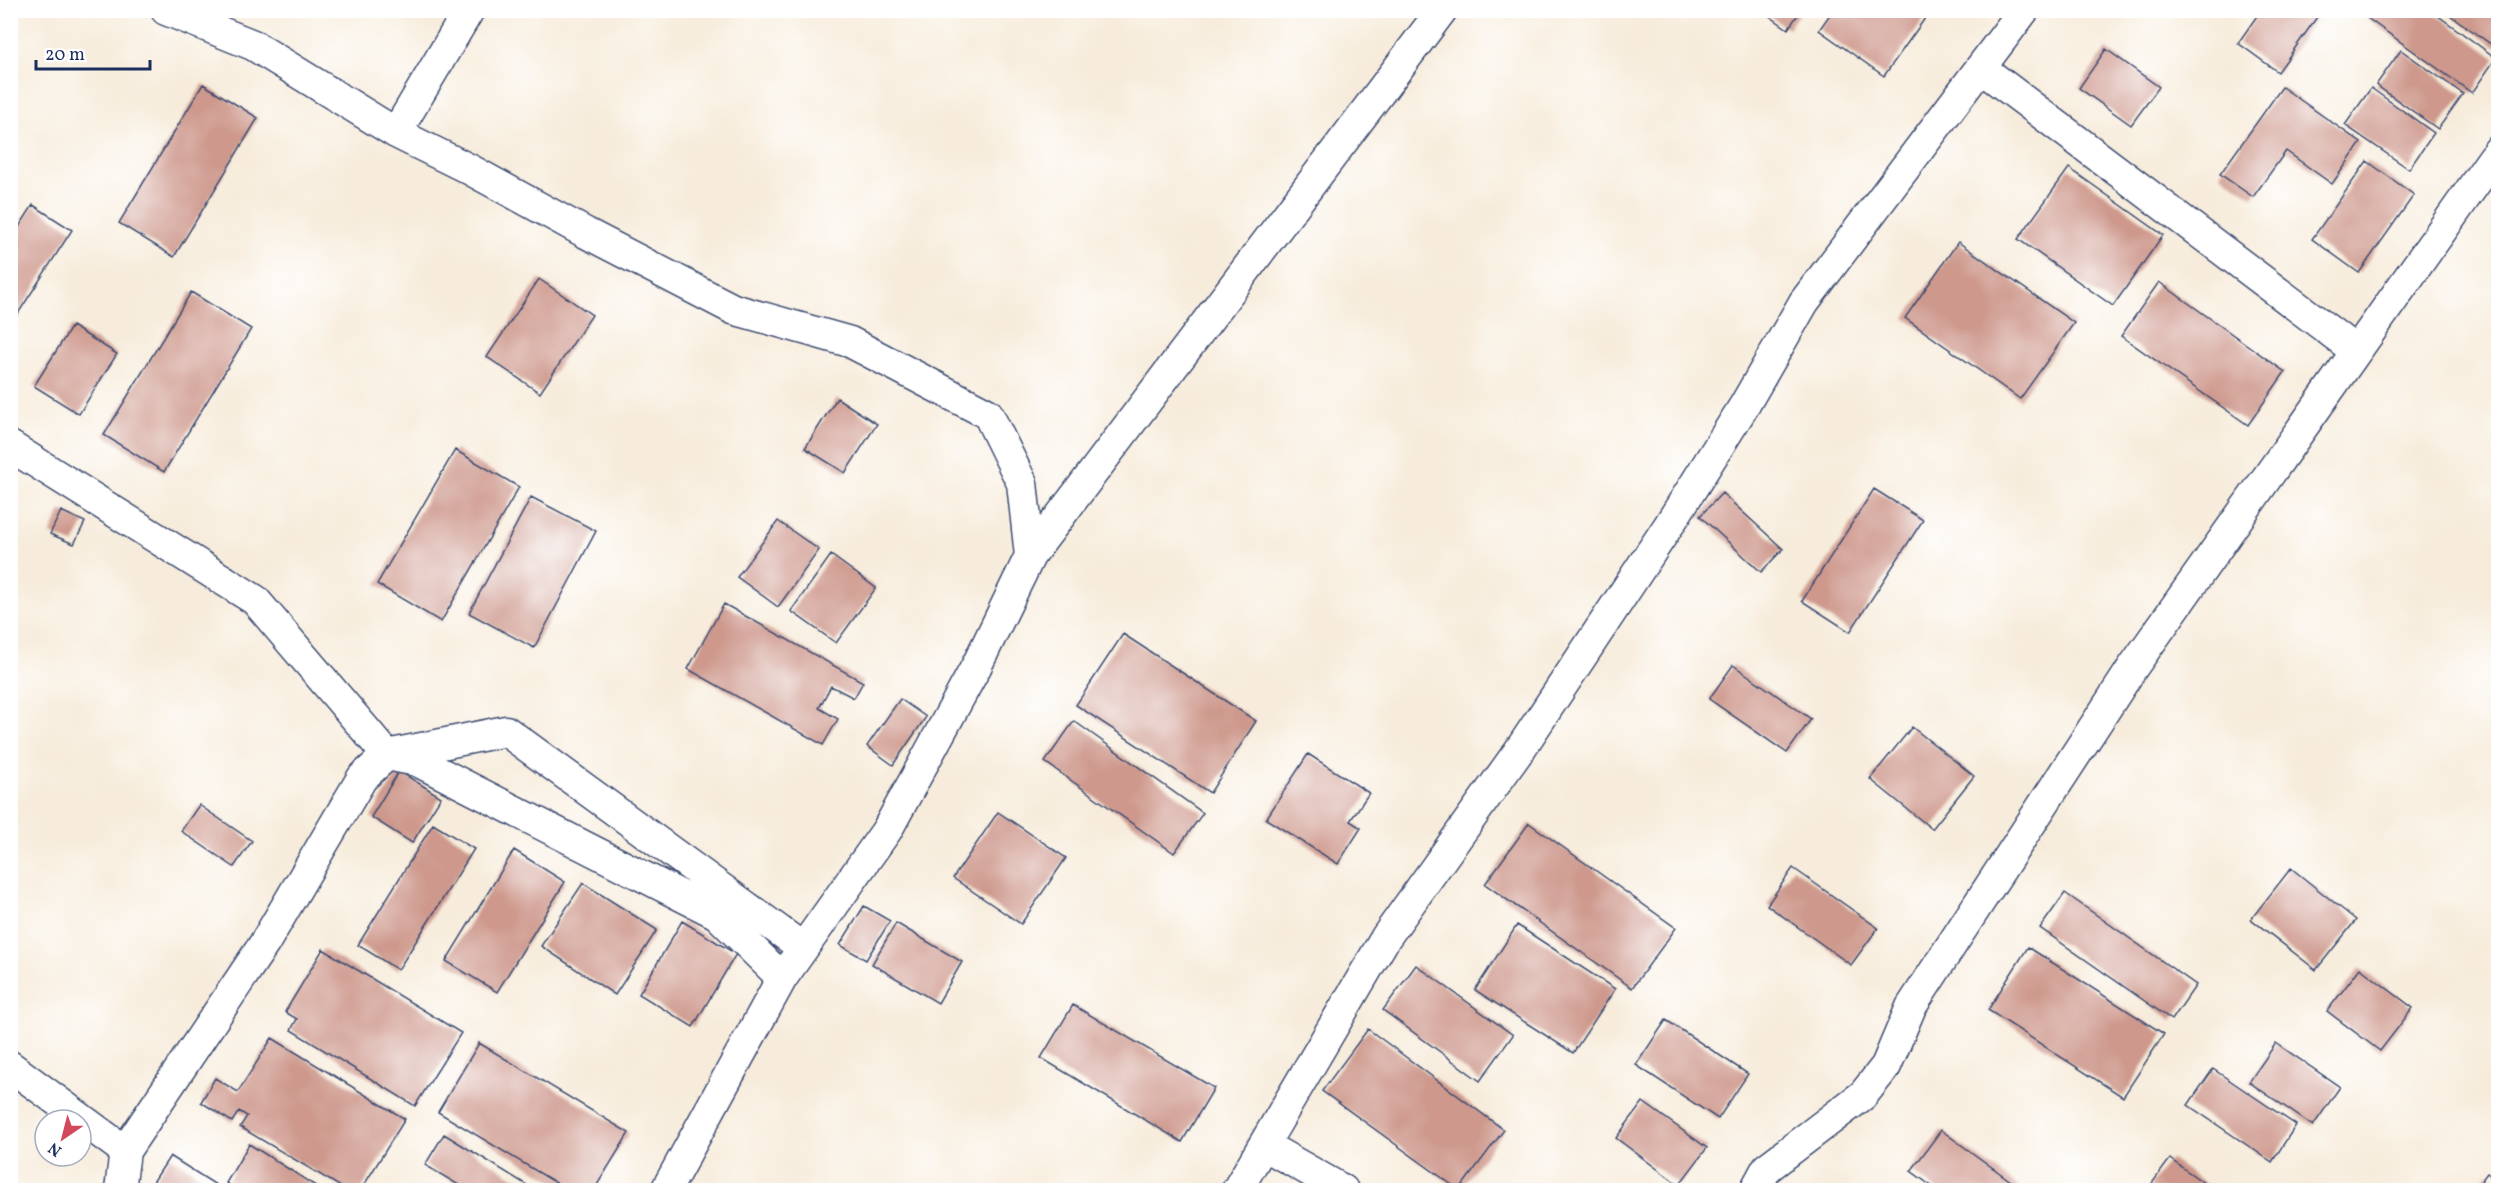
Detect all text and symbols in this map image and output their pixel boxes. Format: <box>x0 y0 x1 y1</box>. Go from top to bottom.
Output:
scale bar <box>36 33 150 71</box>
text: 20 m <box>45 43 85 68</box>
north arrow <box>33 1108 93 1168</box>
text: N <box>44 1136 67 1161</box>

